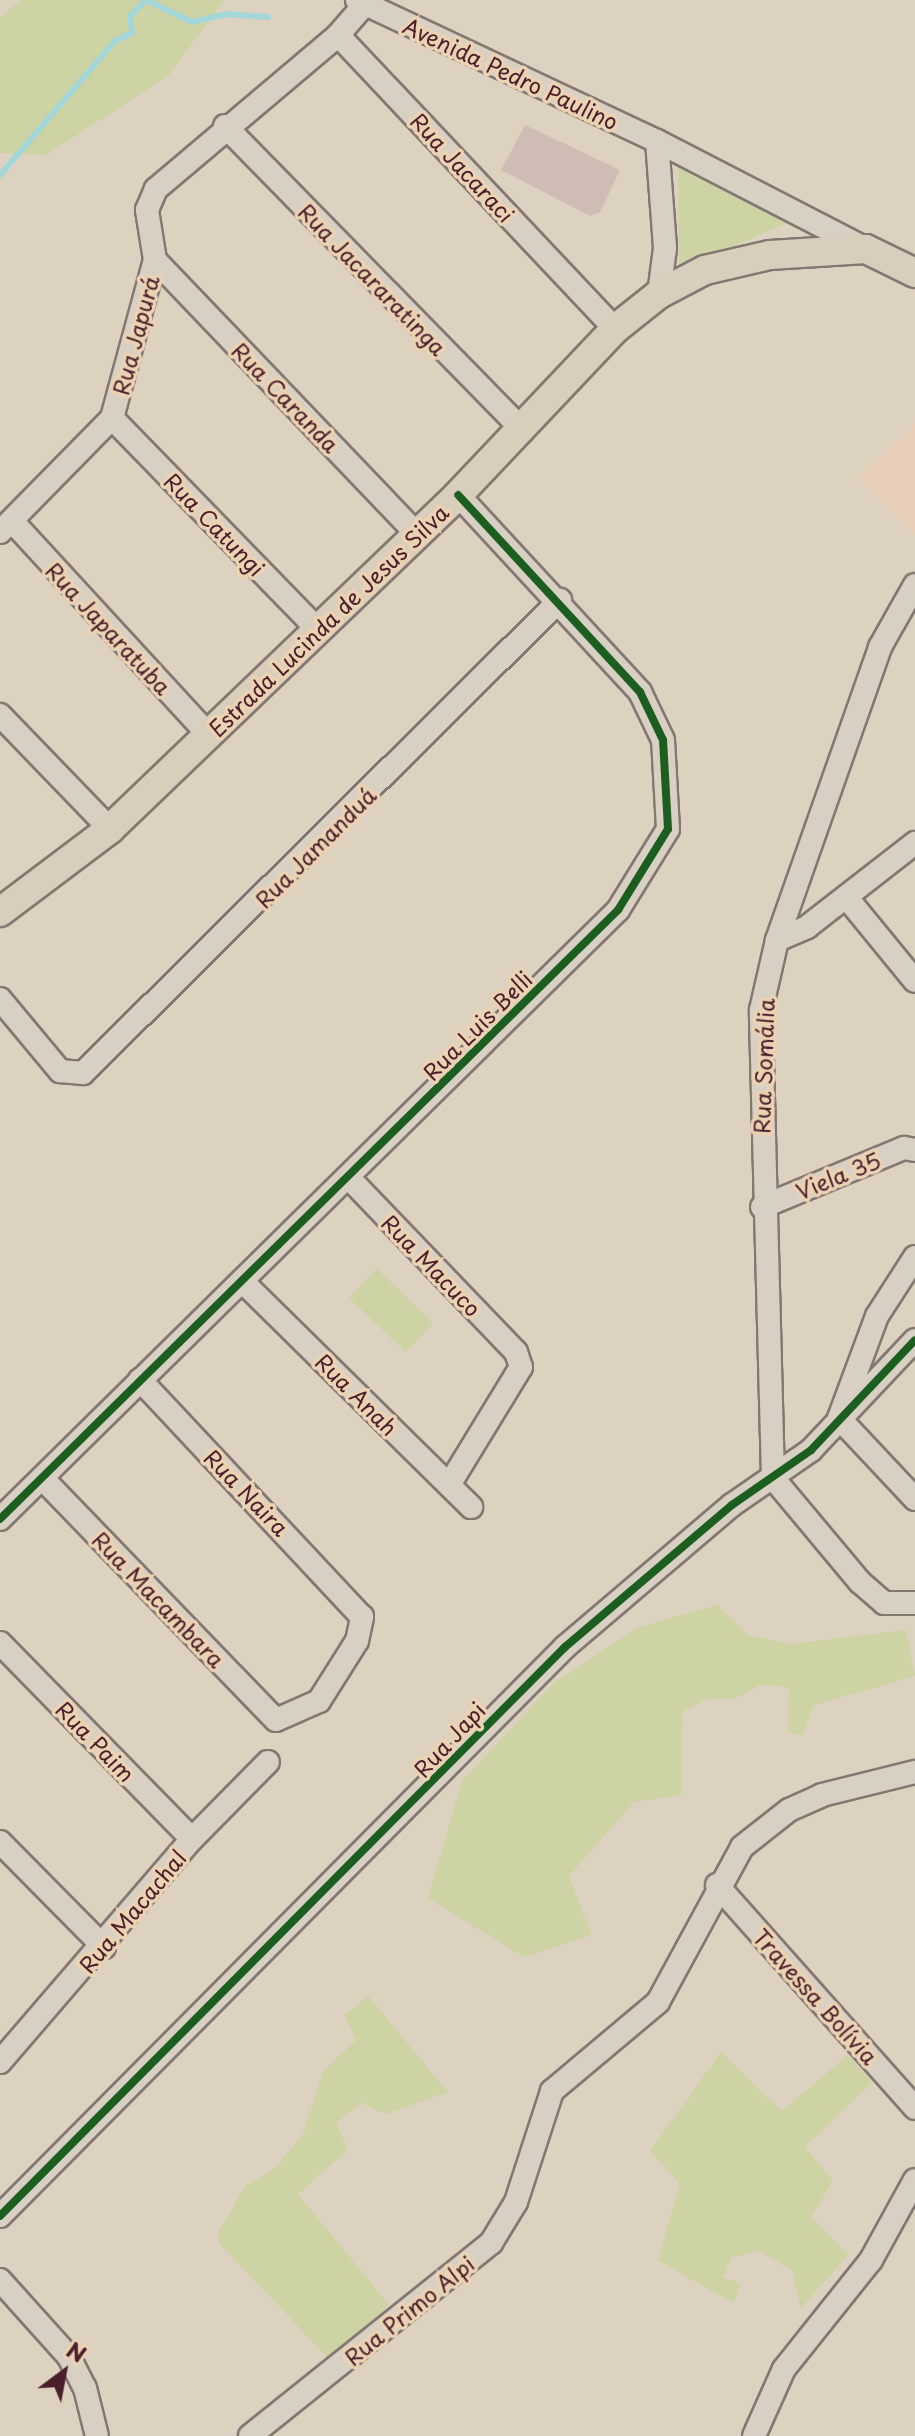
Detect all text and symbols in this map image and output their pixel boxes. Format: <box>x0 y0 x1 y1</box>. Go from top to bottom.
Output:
street label: Avenida Pedro Paulino <box>399 12 623 134</box>
street label: Rua Jacaraci <box>405 106 521 228</box>
street label: Rua Jacararatinga <box>293 197 453 361</box>
street label: Rua Japurá <box>106 272 164 398</box>
street label: Rua Caranda <box>227 337 345 457</box>
street label: Rua Catungi <box>159 467 271 581</box>
street label: Estrada Lucinda de Jesus Silva <box>202 498 454 742</box>
street label: Rua Japaratuba <box>40 555 178 701</box>
street label: Rua Jamanduá <box>249 781 381 913</box>
street label: Rua Luis Belli <box>417 965 537 1085</box>
street label: Rua Somália <box>747 998 779 1134</box>
street label: Viela 35 <box>793 1146 883 1204</box>
street label: Rua Macuco <box>377 1209 487 1321</box>
street label: Rua Anah <box>310 1347 404 1441</box>
street label: Rua Naira <box>200 1444 294 1540</box>
street label: Rua Macambara <box>87 1526 231 1672</box>
street label: Rua Paim <box>51 1695 141 1787</box>
street label: Rua Japi <box>407 1696 491 1782</box>
street label: Rua Macachal <box>73 1844 191 1978</box>
street label: Travessa Bolívia <box>748 1923 884 2069</box>
street label: Rua Primo Alpi <box>338 2249 480 2371</box>
north arrow <box>24 2332 104 2412</box>
text: N <box>61 2333 93 2370</box>

